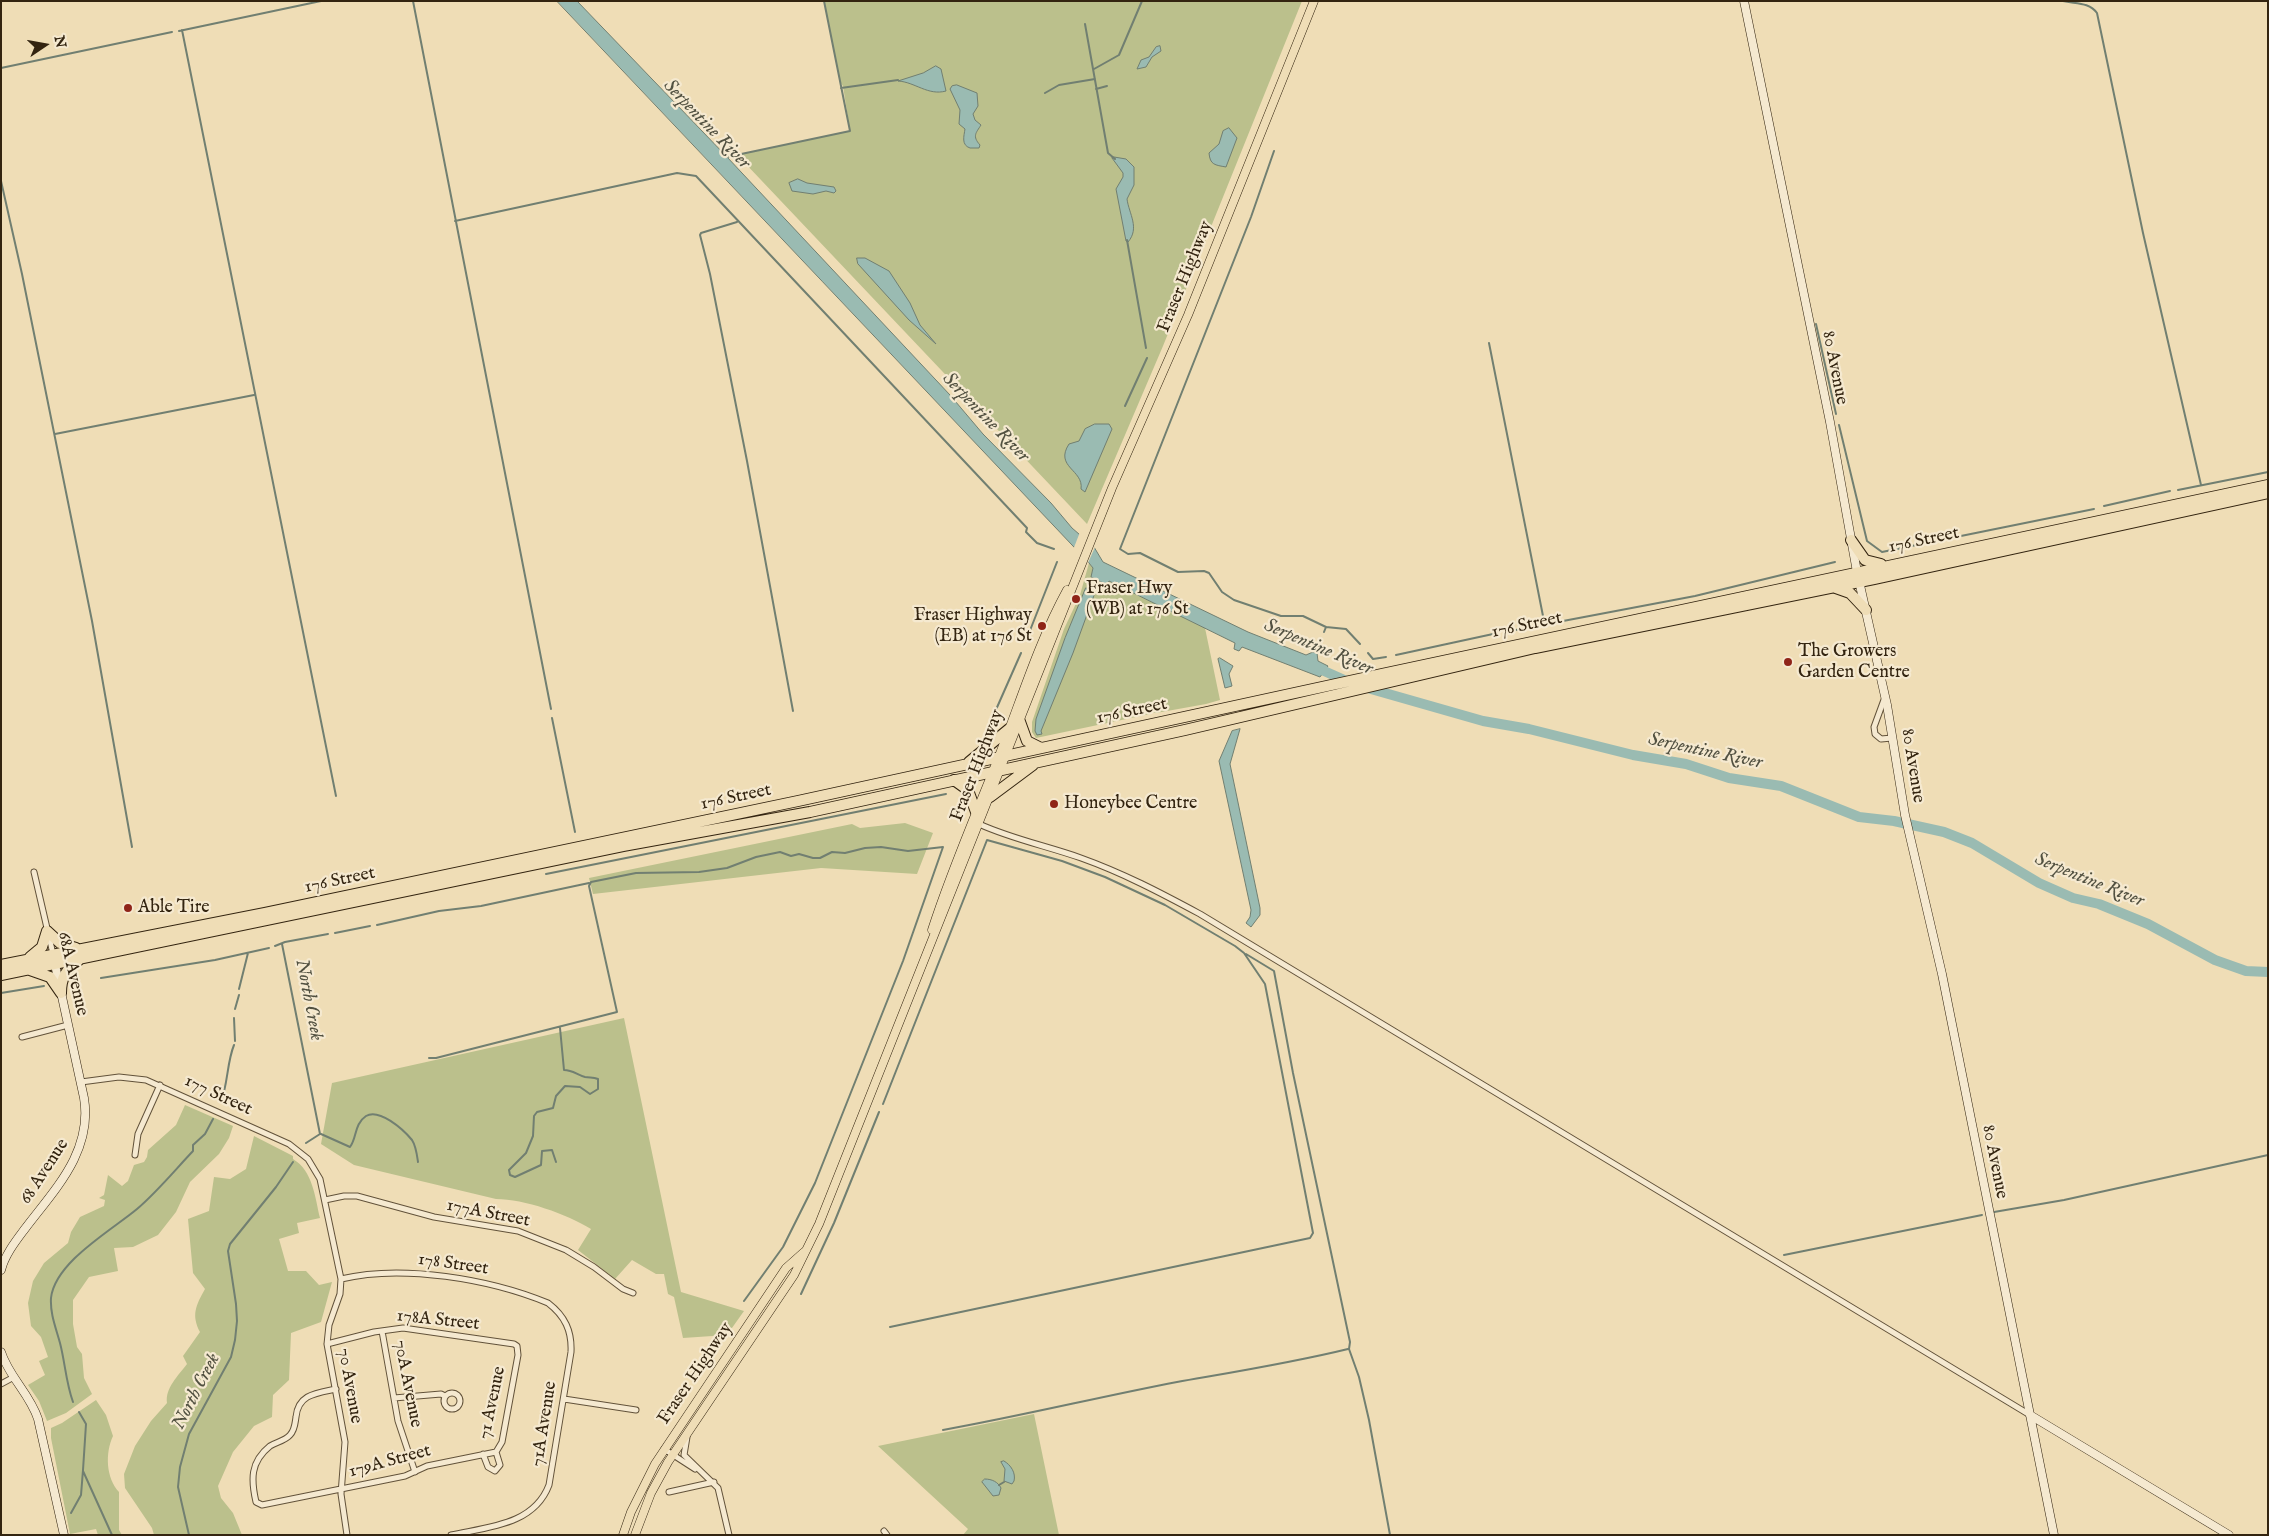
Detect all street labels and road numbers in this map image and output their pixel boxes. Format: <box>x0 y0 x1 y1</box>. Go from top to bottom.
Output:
street label: Fraser Highway <box>1154 218 1218 336</box>
street label: 80 Avenue <box>1816 329 1852 407</box>
street label: 176 Street <box>1887 523 1961 559</box>
street label: 176 Street <box>1490 608 1564 644</box>
street label: 176 Street <box>1095 694 1169 730</box>
street label: Fraser Highway <box>947 707 1009 825</box>
street label: 80 Avenue <box>1895 727 1929 805</box>
street label: 176 Street <box>699 780 773 816</box>
street label: 176 Street <box>303 863 377 899</box>
street label: 68A Avenue <box>52 930 92 1018</box>
street label: 177 Street <box>181 1071 255 1121</box>
street label: 80 Avenue <box>1976 1123 2012 1201</box>
street label: 68 Avenue <box>16 1135 74 1209</box>
street label: 177A Street <box>445 1195 531 1233</box>
street label: 178 Street <box>416 1249 490 1281</box>
street label: 178A Street <box>396 1306 480 1336</box>
street label: Fraser Highway <box>654 1319 738 1429</box>
street label: 70A Avenue <box>388 1339 426 1429</box>
street label: 70 Avenue <box>332 1347 366 1425</box>
street label: 71 Avenue <box>475 1365 511 1441</box>
street label: 71A Avenue <box>528 1380 562 1468</box>
street label: 179A Street <box>347 1441 433 1483</box>

